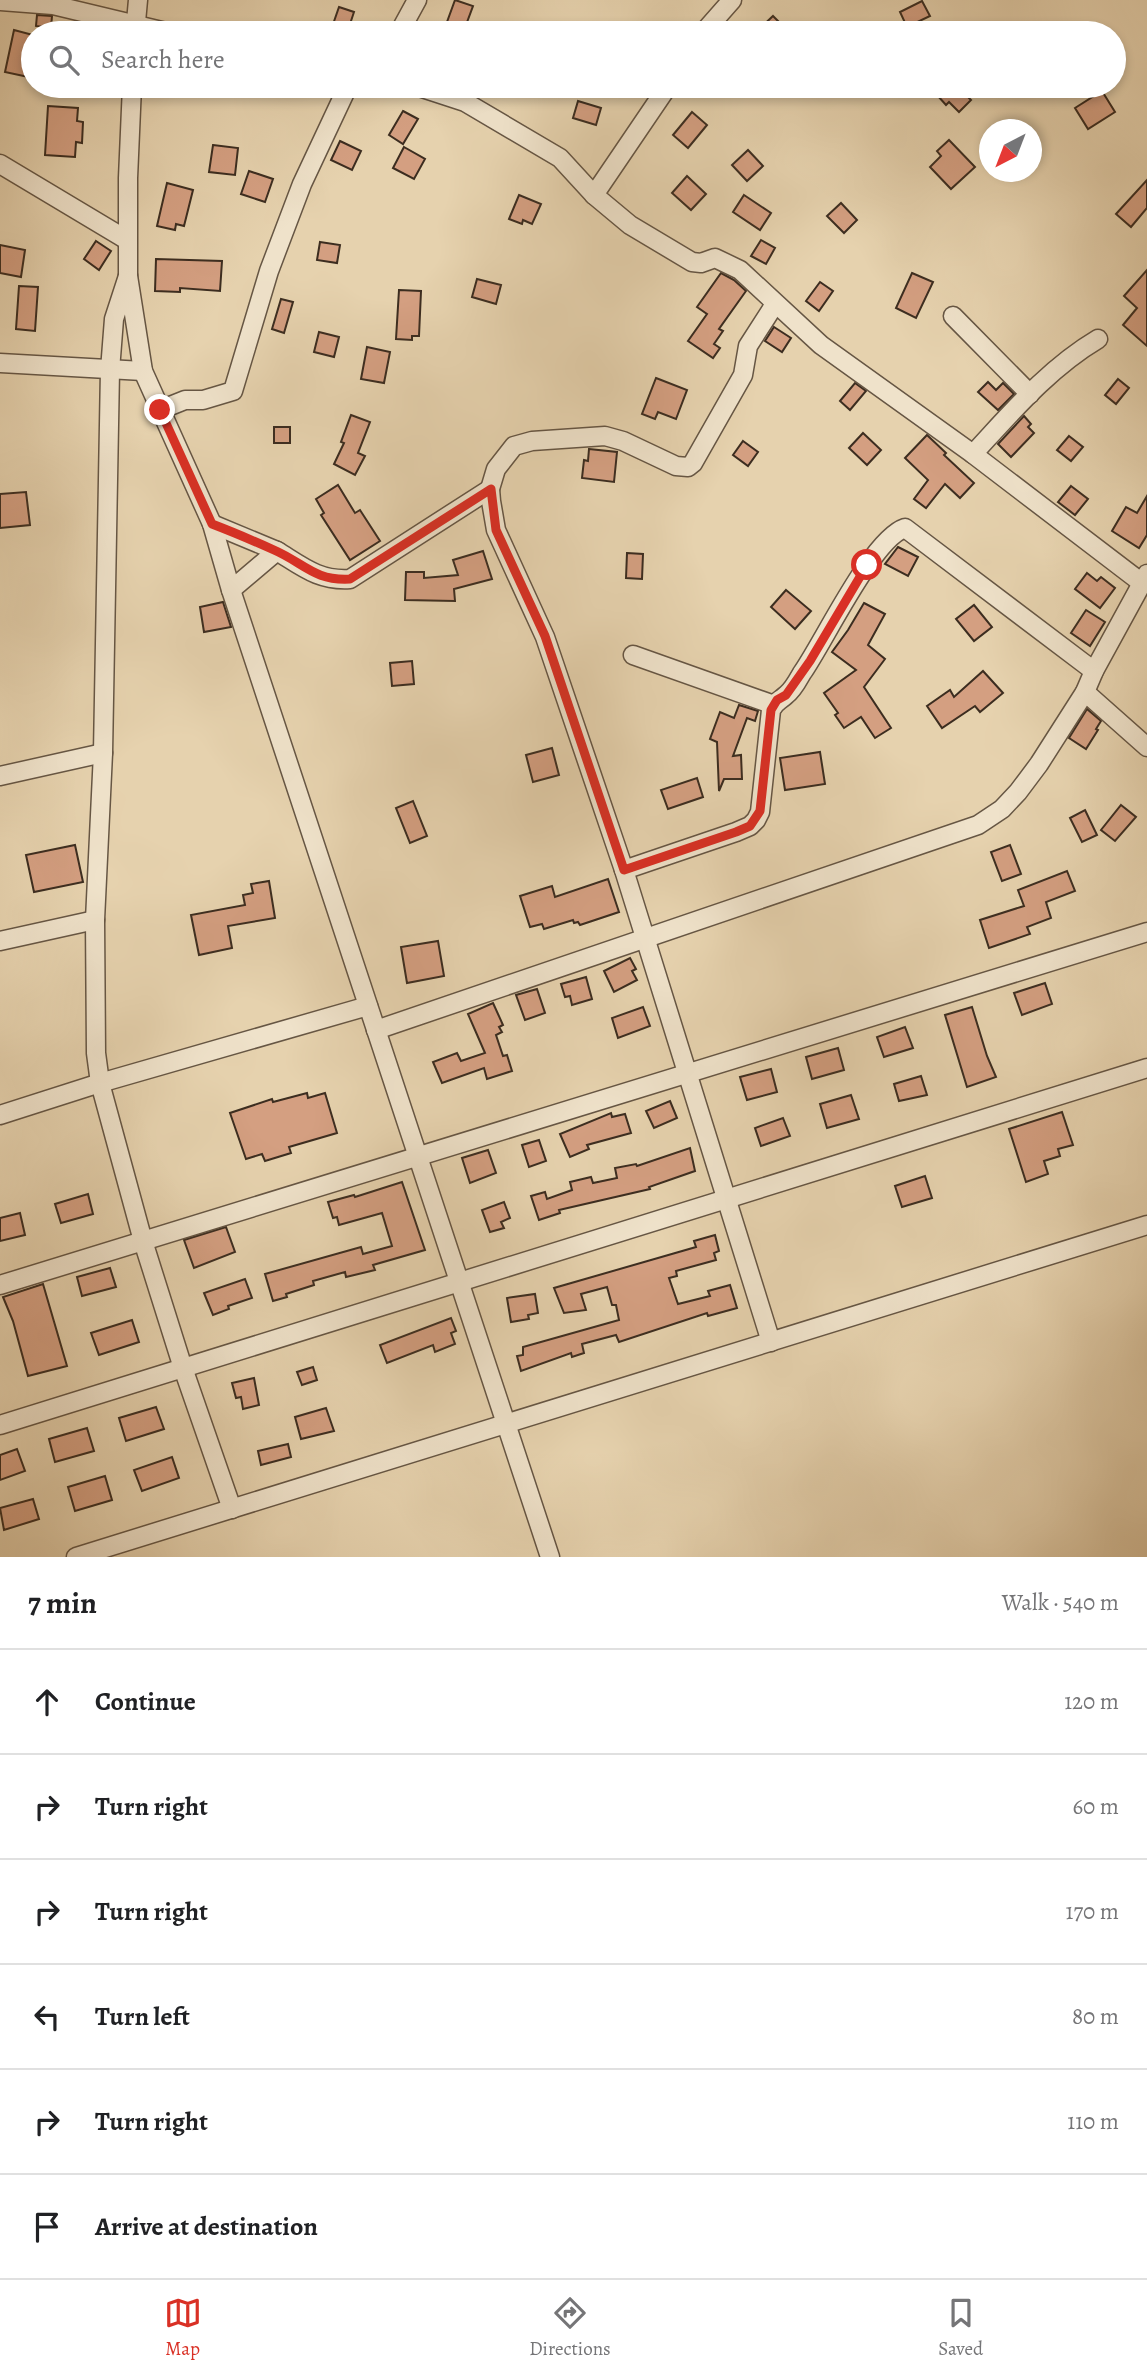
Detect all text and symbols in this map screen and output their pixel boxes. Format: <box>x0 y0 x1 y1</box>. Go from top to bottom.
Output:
search box <box>21 21 1126 98</box>
icon: search <box>45 41 83 79</box>
text: Search here <box>101 42 225 77</box>
north arrow <box>979 119 1042 182</box>
route end <box>144 394 175 425</box>
route start <box>851 549 882 580</box>
text: 7 min <box>28 1583 97 1623</box>
text: Walk · 540 m <box>1002 1587 1119 1618</box>
icon: ahead <box>28 1683 66 1721</box>
text: Continue <box>95 1684 196 1719</box>
text: 120 m <box>1064 1686 1119 1717</box>
icon: right <box>28 1788 66 1826</box>
text: Turn right <box>95 1789 208 1824</box>
text: 60 m <box>1072 1791 1119 1822</box>
icon: right <box>28 1893 66 1931</box>
text: Turn right <box>95 1894 208 1929</box>
text: 170 m <box>1066 1896 1119 1927</box>
icon: left <box>28 1998 66 2036</box>
text: Turn left <box>95 1999 190 2034</box>
text: 80 m <box>1072 2001 1119 2032</box>
icon: right <box>28 2103 66 2141</box>
text: Turn right <box>95 2104 208 2139</box>
text: 110 m <box>1067 2106 1119 2137</box>
icon: arrive <box>28 2208 66 2246</box>
text: Arrive at destination <box>95 2209 318 2244</box>
tab: Map <box>164 2294 202 2362</box>
tab: Directions <box>529 2294 611 2362</box>
tab: Saved <box>938 2294 983 2362</box>

